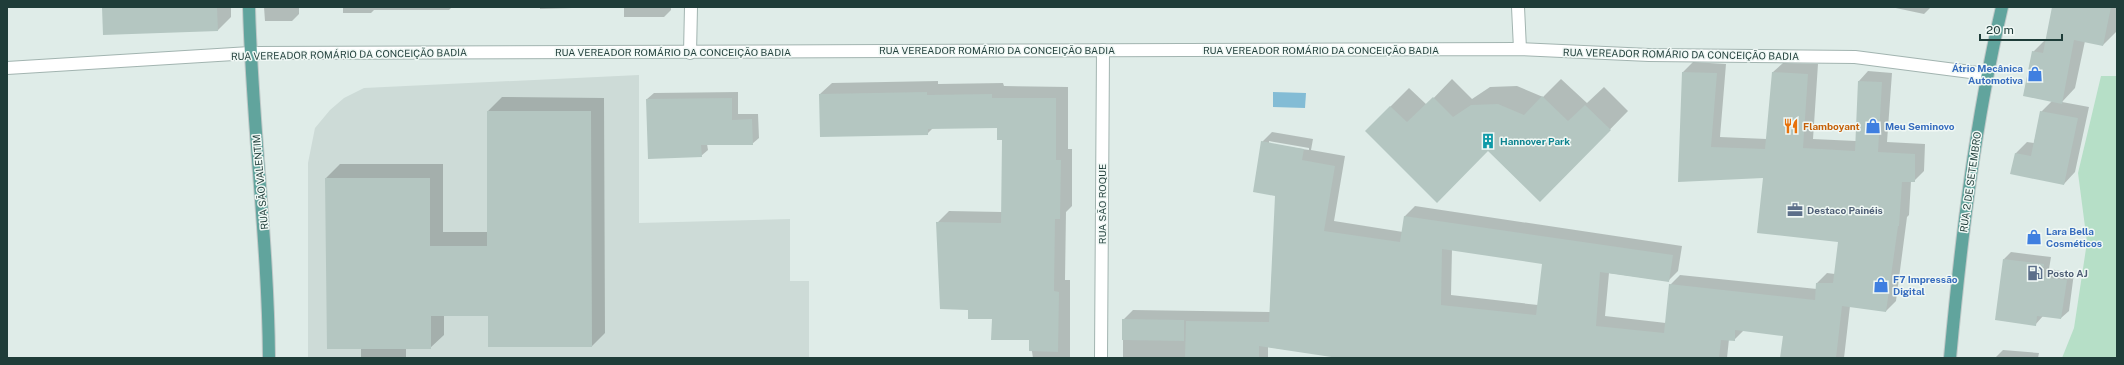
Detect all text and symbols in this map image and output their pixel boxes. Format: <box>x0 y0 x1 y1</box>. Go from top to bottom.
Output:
scale bar <box>1980 16 2062 42</box>
text: 20 m <box>1986 23 2014 37</box>
street label: RUA VEREADOR ROMÁRIO DA CONCEIÇÃO BADIA <box>879 44 1115 56</box>
street label: RUA VEREADOR ROMÁRIO DA CONCEIÇÃO BADIA <box>1203 44 1439 56</box>
street label: RUA VEREADOR ROMÁRIO DA CONCEIÇÃO BADIA <box>231 46 467 62</box>
street label: RUA VEREADOR ROMÁRIO DA CONCEIÇÃO BADIA <box>555 46 791 58</box>
street label: RUA VEREADOR ROMÁRIO DA CONCEIÇÃO BADIA <box>1563 46 1799 62</box>
place label: Átrio Mecânica Automotiva <box>1952 62 2023 86</box>
shop icon: Átrio Mecânica Automotiva <box>2026 65 2044 83</box>
restaurant icon: Flamboyant <box>1782 117 1800 135</box>
shop icon: Meu Seminovo <box>1864 117 1882 135</box>
place label: Flamboyant <box>1803 120 1860 132</box>
place label: Meu Seminovo <box>1885 120 1955 132</box>
street label: RUA 2 DE SETEMBRO <box>1957 131 1983 233</box>
building icon: Hannover Park <box>1479 132 1497 150</box>
street label: RUA SÃO VALENTIM <box>250 134 270 230</box>
place label: Hannover Park <box>1500 135 1570 147</box>
street label: RUA SÃO ROQUE <box>1096 164 1108 244</box>
office icon: Destaco Painéis <box>1786 201 1804 219</box>
place label: Destaco Painéis <box>1807 204 1883 216</box>
place label: Lara Bella Cosméticos <box>2046 225 2102 249</box>
shop icon: Lara Bella Cosméticos <box>2025 228 2043 246</box>
fuel station icon: Posto AJ <box>2026 264 2044 282</box>
place label: Posto AJ <box>2047 267 2088 279</box>
place label: F7 Impressão Digital <box>1893 273 1958 297</box>
shop icon: F7 Impressão Digital <box>1872 276 1890 294</box>

